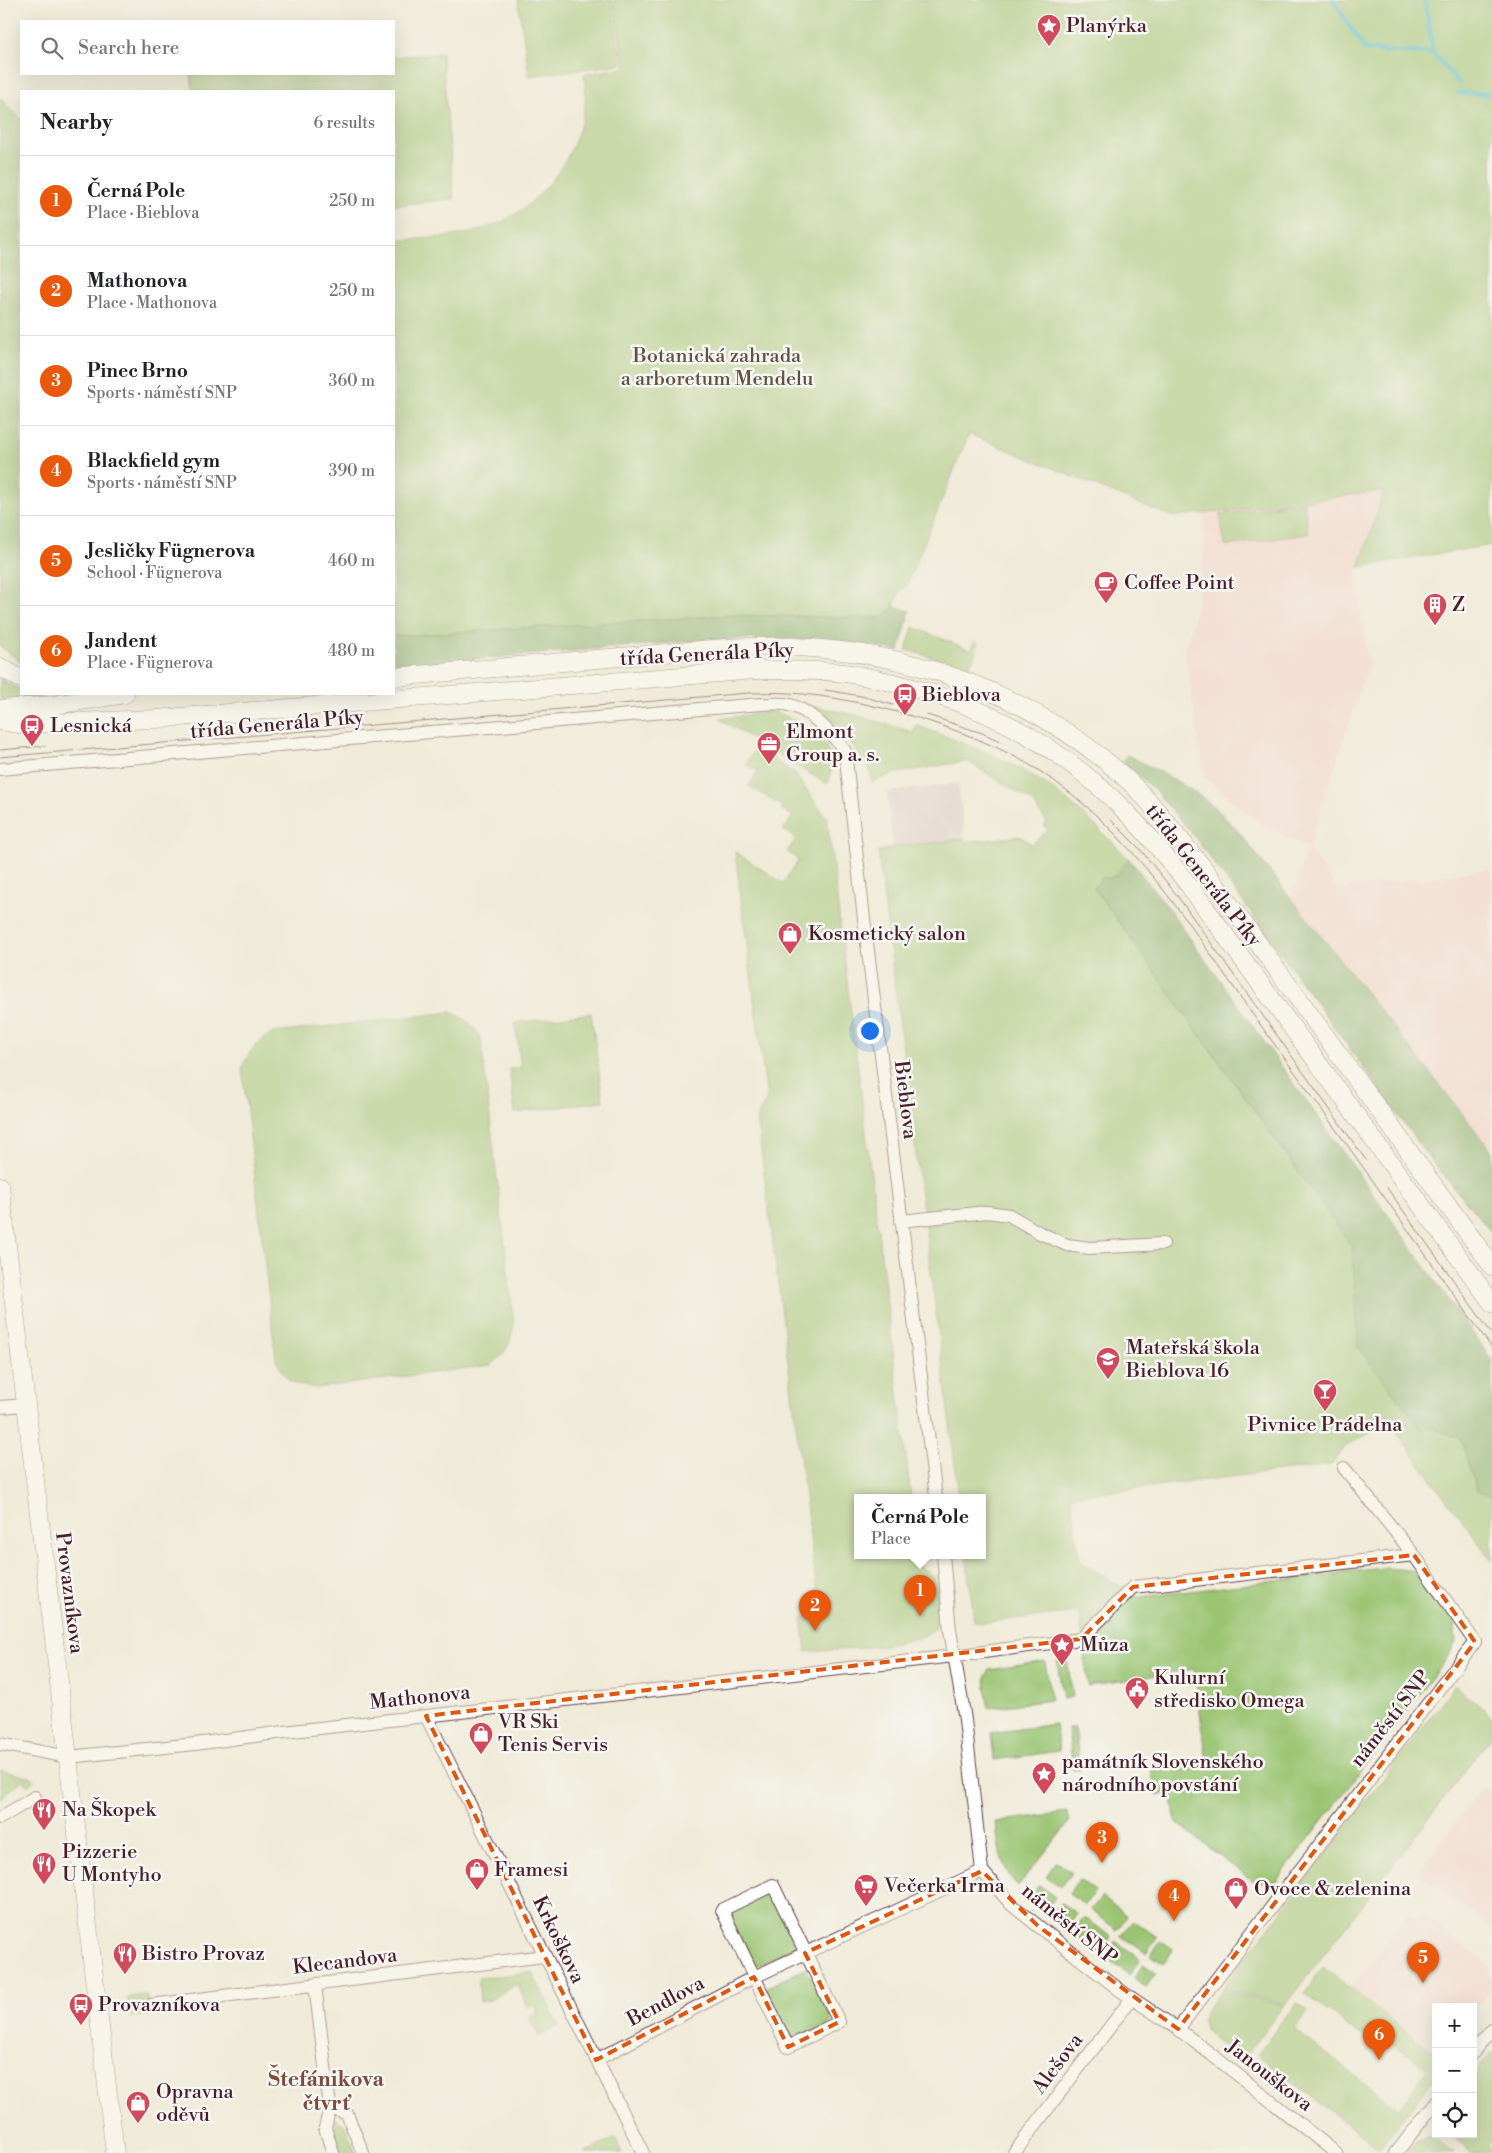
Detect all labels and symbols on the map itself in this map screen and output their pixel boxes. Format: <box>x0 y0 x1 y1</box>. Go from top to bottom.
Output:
place icon: Planýrka <box>1036 13 1062 47</box>
place label: Planýrka <box>1066 14 1148 39</box>
park label: Botanická zahrada a arboretum Mendelu <box>621 344 814 392</box>
cafe icon: Coffee Point <box>1093 570 1119 604</box>
place label: Coffee Point <box>1124 571 1235 596</box>
building icon: Z <box>1422 592 1448 626</box>
place label: Z <box>1452 593 1465 618</box>
street label: třída Generála Píky <box>619 638 795 672</box>
bus stop icon: Bieblova <box>892 682 918 716</box>
place label: Bieblova <box>921 683 1002 708</box>
street label: třída Generála Píky <box>189 705 365 745</box>
bus stop icon: Lesnická <box>19 713 45 747</box>
place label: Lesnická <box>50 714 133 739</box>
place label: Elmont Group a. s. <box>786 720 880 768</box>
office icon: Elmont Group a. s. <box>756 731 782 765</box>
street label: třída Generála Píky <box>1140 800 1267 953</box>
shop icon: Kosmetický salon <box>777 921 803 955</box>
place label: Kosmetický salon <box>808 922 966 947</box>
your location <box>857 1018 883 1044</box>
street label: Bieblova <box>888 1058 922 1142</box>
place label: Mateřská škola Bieblova 16 <box>1125 1336 1261 1384</box>
school or university icon: Mateřská škola Bieblova 16 <box>1095 1346 1121 1380</box>
bar icon: Pivnice Prádelna <box>1312 1378 1338 1412</box>
place label: Pivnice Prádelna <box>1248 1413 1403 1438</box>
street label: Provazníkova <box>49 1531 89 1656</box>
pin: 1 <box>904 1575 936 1616</box>
pin: 2 <box>799 1590 831 1631</box>
place icon: Můza <box>1049 1632 1075 1666</box>
place label: Můza <box>1080 1633 1130 1658</box>
street label: náměstí SNP <box>1345 1665 1437 1773</box>
place label: Kulurní středisko Omega <box>1154 1666 1305 1714</box>
public building icon: Kulurní středisko Omega <box>1124 1676 1150 1710</box>
street label: Mathonova <box>368 1680 472 1716</box>
place label: VR Ski Tenis Servis <box>497 1710 608 1758</box>
shop icon: VR Ski Tenis Servis <box>468 1721 494 1755</box>
place label: památník Slovenského národního povstání <box>1062 1750 1264 1798</box>
place icon: památník Slovenského národního povstání <box>1031 1761 1057 1795</box>
restaurant icon: Na Škopek <box>31 1797 57 1831</box>
place label: Na Škopek <box>62 1797 157 1823</box>
pin: 3 <box>1086 1822 1118 1863</box>
place label: Pizzerie U Montyho <box>62 1840 162 1888</box>
restaurant icon: Pizzerie U Montyho <box>31 1851 57 1885</box>
shop icon: Framesi <box>464 1857 490 1891</box>
place label: Framesi <box>494 1858 569 1883</box>
supermarket icon: Večerka Irma <box>853 1873 879 1907</box>
place label: Večerka Irma <box>883 1874 1006 1899</box>
shop icon: Ovoce & zelenina <box>1223 1876 1249 1910</box>
place label: Ovoce & zelenina <box>1254 1877 1412 1902</box>
street label: náměstí SNP <box>1016 1879 1122 1972</box>
pin: 4 <box>1158 1880 1190 1921</box>
street label: Krkoškova <box>526 1892 590 1989</box>
restaurant icon: Bistro Provaz <box>112 1941 138 1975</box>
place label: Bistro Provaz <box>141 1942 265 1967</box>
pin: 5 <box>1407 1942 1439 1983</box>
street label: Klecandova <box>291 1943 399 1981</box>
street label: Bendlova <box>622 1971 710 2033</box>
bus stop icon: Provazníkova <box>68 1992 94 2026</box>
place label: Provazníkova <box>98 1993 221 2018</box>
pin: 6 <box>1363 2019 1395 2060</box>
street label: Alešova <box>1027 2028 1089 2100</box>
street label: Janouškova <box>1220 2034 1318 2118</box>
district label: Štefánikova čtvrť <box>268 2064 385 2117</box>
place label: Opravna oděvů <box>156 2080 235 2128</box>
shop icon: Opravna oděvů <box>125 2090 151 2124</box>

